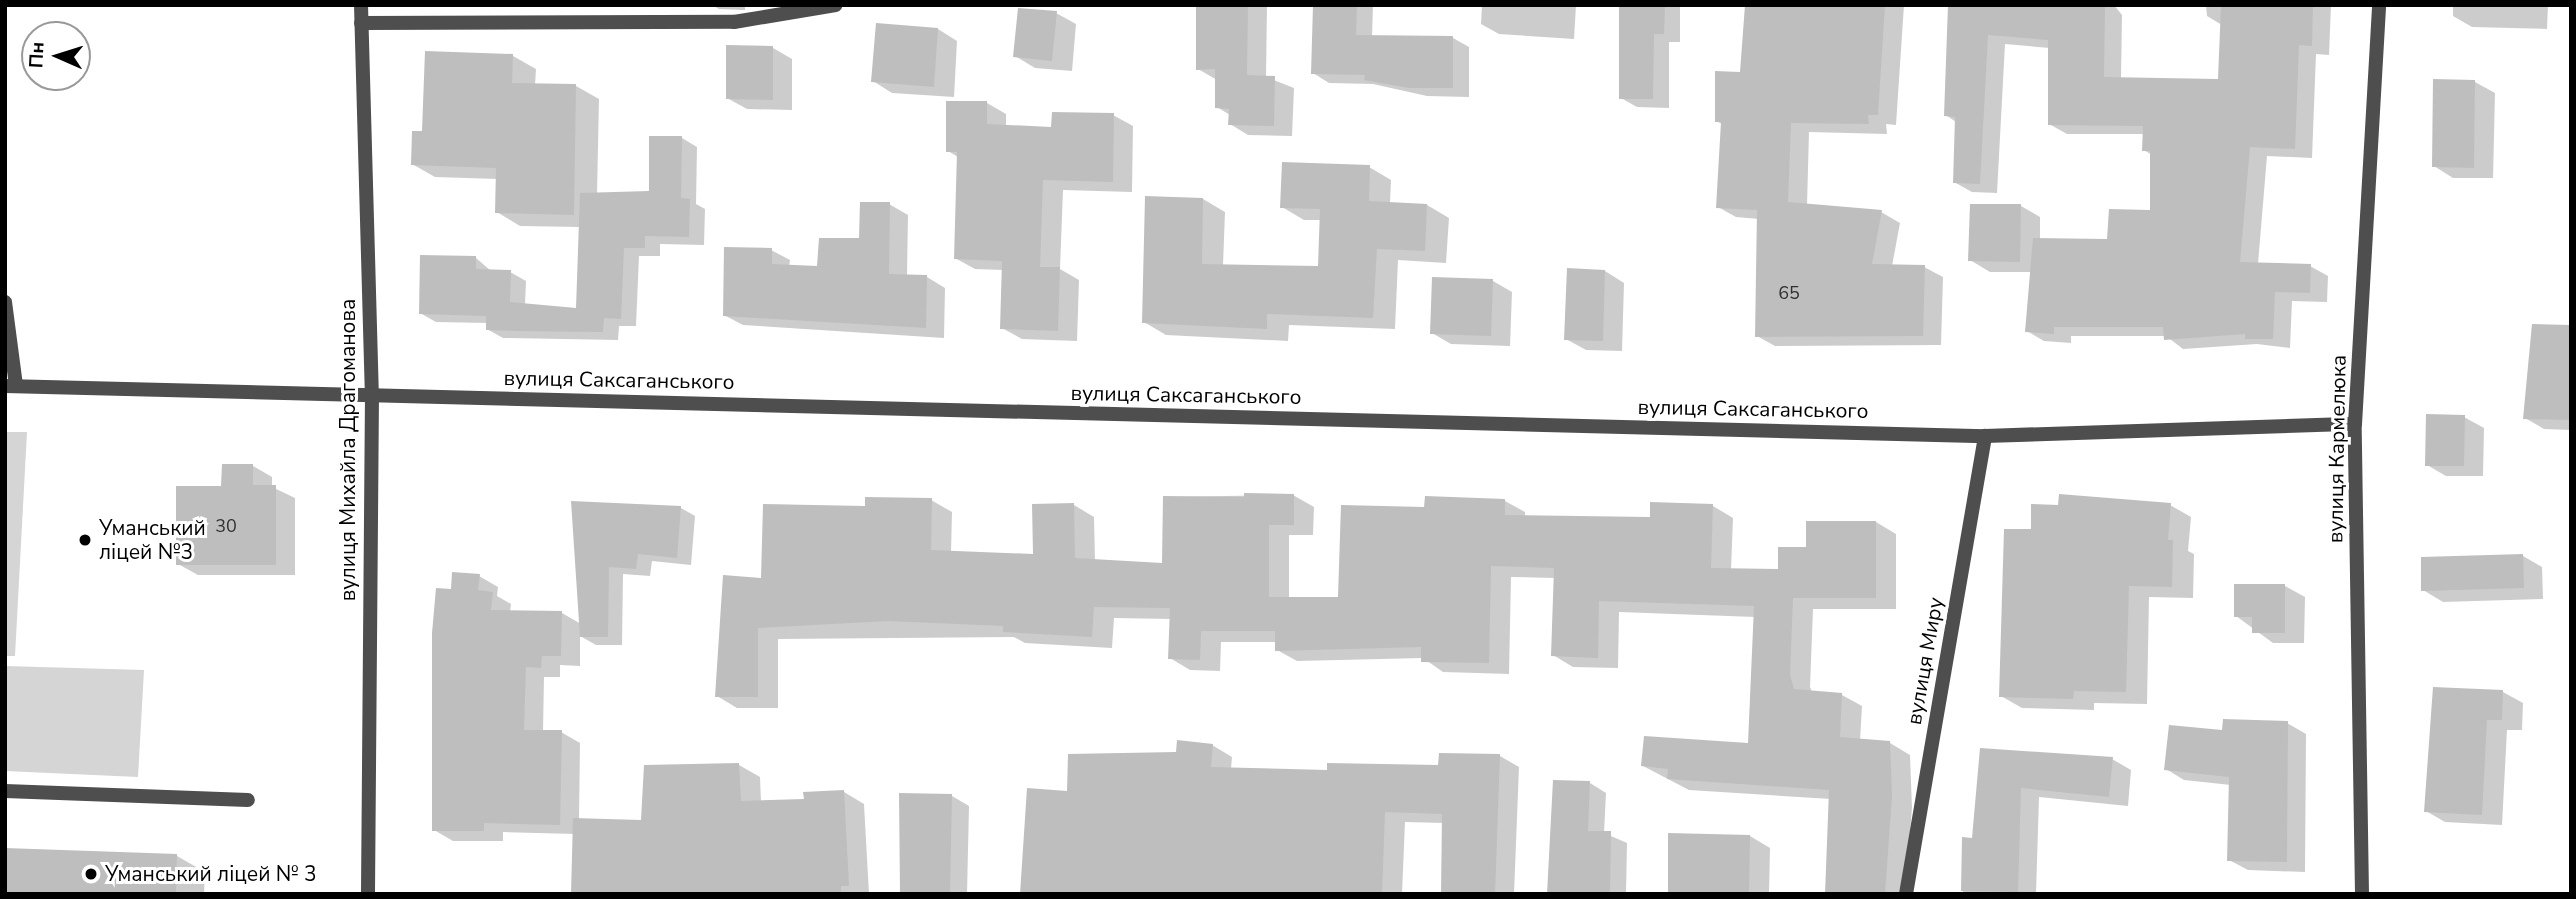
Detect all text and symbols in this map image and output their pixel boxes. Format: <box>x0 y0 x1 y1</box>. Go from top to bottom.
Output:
north arrow <box>21 21 91 91</box>
text: Пн <box>23 41 51 69</box>
house number: 65 <box>1778 282 1800 304</box>
street label: вулиця Михайла Драгоманова <box>335 299 361 601</box>
street label: вулиця Кармелюка <box>2323 355 2351 543</box>
street label: вулиця Саксаганського <box>503 365 735 395</box>
street label: вулиця Саксаганського <box>1070 380 1302 410</box>
street label: вулиця Саксаганського <box>1637 394 1869 424</box>
place label: Уманський ліцей №3 <box>99 515 206 565</box>
house number: 30 <box>215 515 237 537</box>
marker: Уманський ліцей №3 <box>77 532 93 548</box>
street label: вулиця Миру <box>1901 595 1949 727</box>
place label: Уманський ліцей № 3 <box>105 861 317 887</box>
marker: Уманський ліцей № 3 <box>83 866 99 882</box>

